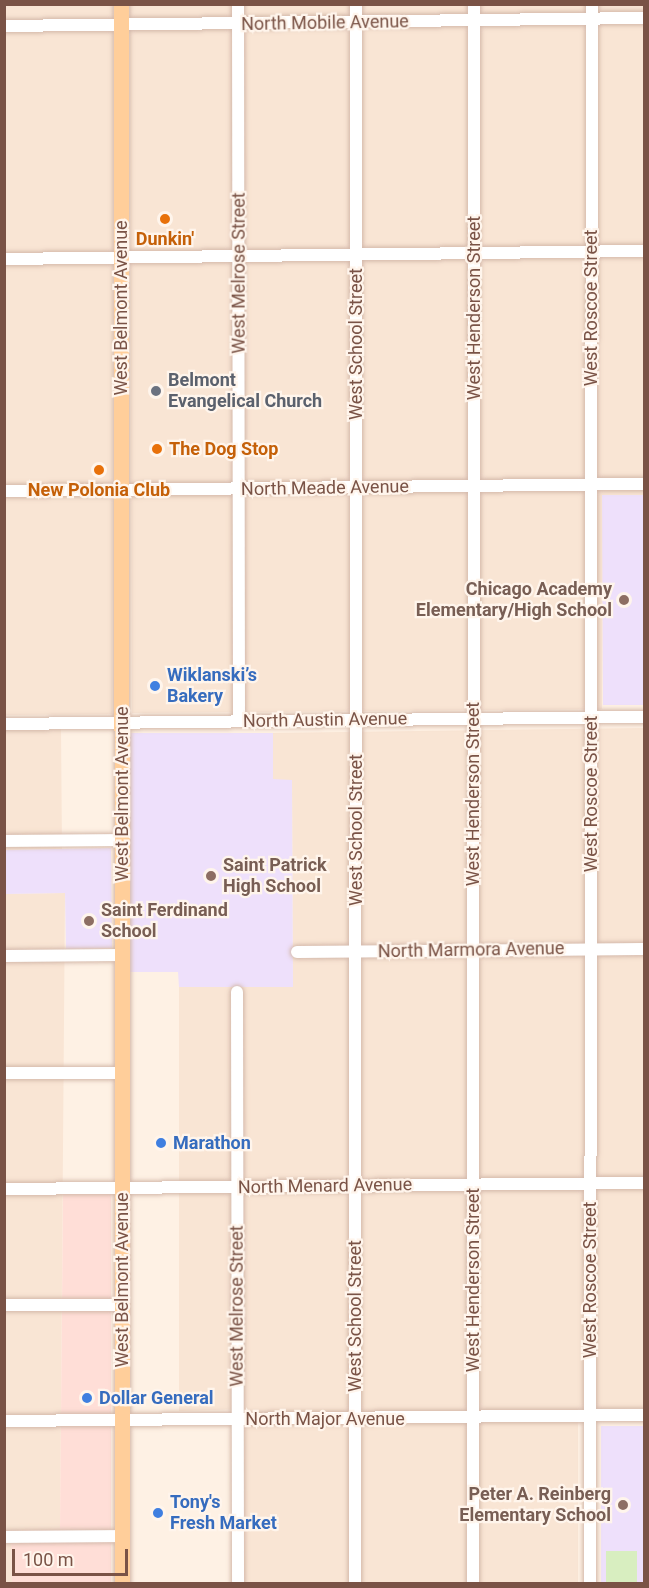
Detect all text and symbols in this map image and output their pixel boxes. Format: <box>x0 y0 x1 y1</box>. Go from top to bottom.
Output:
street label: North Mobile Avenue <box>241 11 409 35</box>
street label: West Melrose Street <box>228 192 250 354</box>
marker: Dunkin' <box>158 212 172 226</box>
street label: West Henderson Street <box>463 216 485 400</box>
street label: West Belmont Avenue <box>110 220 132 396</box>
place label: Dunkin' <box>136 228 194 250</box>
street label: West Roscoe Street <box>580 230 602 386</box>
street label: West School Street <box>345 268 367 420</box>
place label: Belmont Evangelical Church <box>168 370 322 412</box>
marker: Belmont Evangelical Church <box>149 384 163 398</box>
place label: The Dog Stop <box>169 438 278 460</box>
marker: The Dog Stop <box>150 442 164 456</box>
marker: New Polonia Club <box>92 463 106 477</box>
street label: North Meade Avenue <box>241 476 409 500</box>
place label: New Polonia Club <box>28 479 170 501</box>
place label: Chicago Academy Elementary/High School <box>416 579 612 622</box>
marker: Chicago Academy Elementary/High School <box>617 593 631 607</box>
place label: Wiklanski’s Bakery <box>167 665 257 708</box>
marker: Wiklanski’s Bakery <box>148 679 162 693</box>
street label: West Henderson Street <box>462 702 484 886</box>
street label: West Belmont Avenue <box>111 706 133 882</box>
street label: North Austin Avenue <box>243 708 407 732</box>
street label: West Roscoe Street <box>580 716 602 872</box>
street label: West School Street <box>345 754 367 906</box>
place label: Saint Patrick High School <box>223 855 327 898</box>
marker: Saint Patrick High School <box>204 869 218 883</box>
place label: Saint Ferdinand School <box>101 900 228 942</box>
marker: Saint Ferdinand School <box>82 914 96 928</box>
street label: North Marmora Avenue <box>378 938 564 962</box>
place label: Marathon <box>173 1132 251 1154</box>
marker: Marathon <box>154 1136 168 1150</box>
street label: North Menard Avenue <box>238 1174 412 1198</box>
street label: West Henderson Street <box>462 1188 484 1372</box>
street label: West Belmont Avenue <box>111 1192 133 1368</box>
street label: West Roscoe Street <box>579 1202 601 1358</box>
street label: West Melrose Street <box>226 1225 248 1387</box>
street label: West School Street <box>344 1240 366 1392</box>
place label: Dollar General <box>99 1387 214 1409</box>
marker: Dollar General <box>80 1391 94 1405</box>
street label: North Major Avenue <box>245 1408 405 1430</box>
place label: Peter A. Reinberg Elementary School <box>459 1484 611 1526</box>
place label: Tony's Fresh Market <box>170 1492 277 1534</box>
marker: Peter A. Reinberg Elementary School <box>616 1498 630 1512</box>
marker: Tony's Fresh Market <box>151 1506 165 1520</box>
scale bar <box>15 1537 130 1575</box>
text: 100 m <box>23 1549 74 1570</box>

